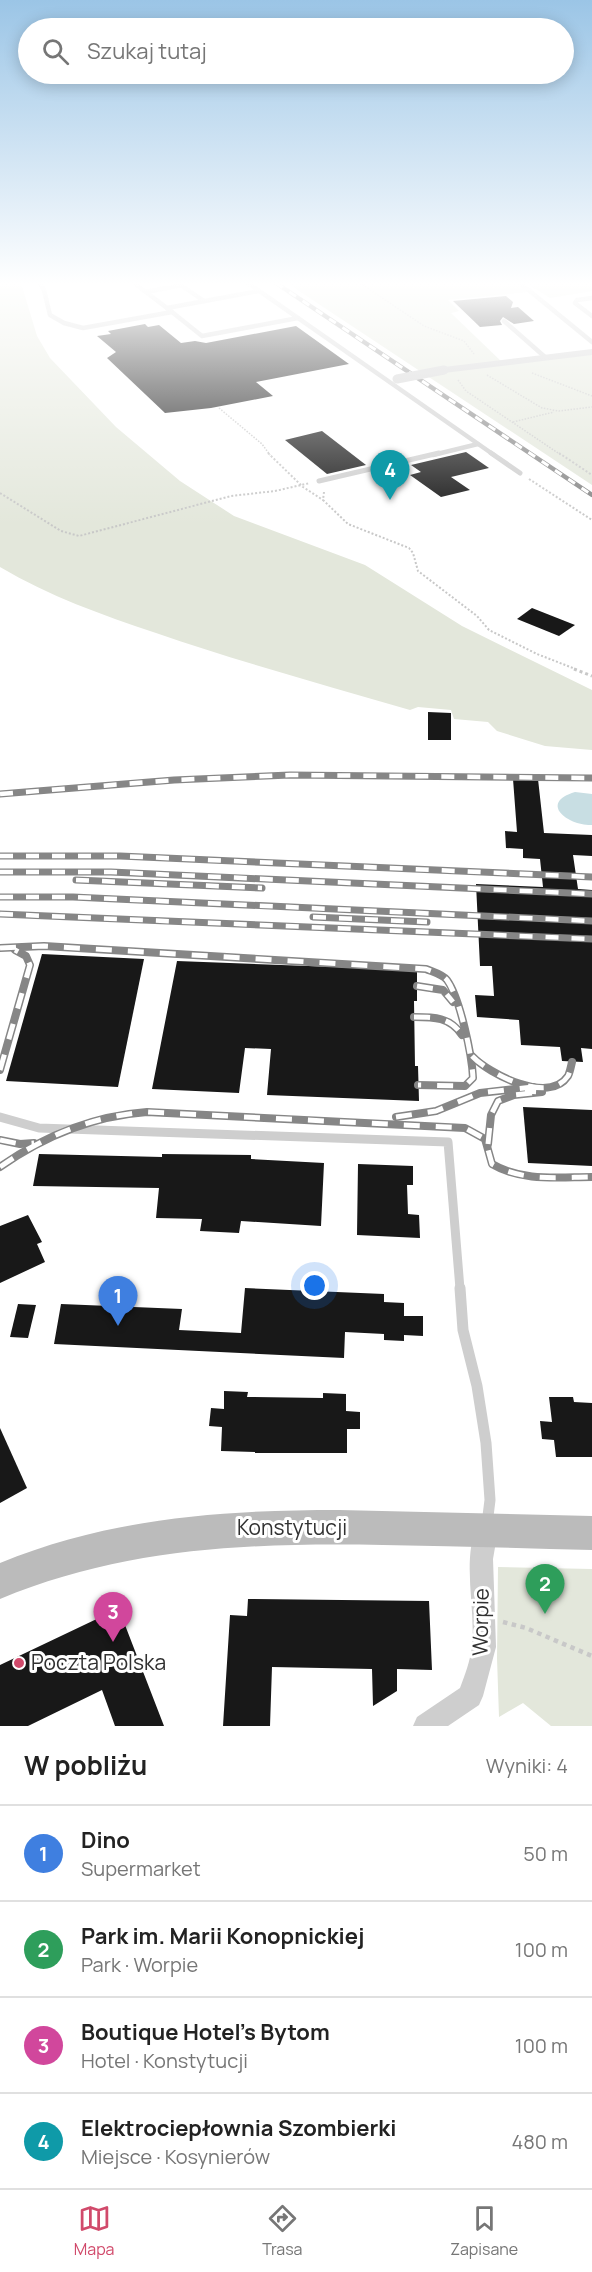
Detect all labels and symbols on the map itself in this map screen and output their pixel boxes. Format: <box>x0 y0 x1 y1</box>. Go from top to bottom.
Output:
pin: 4 <box>370 450 410 500</box>
your location <box>300 1271 329 1300</box>
pin: 1 <box>98 1276 138 1326</box>
street label: Konstytucji <box>237 1513 347 1541</box>
pin: 2 <box>526 1564 564 1614</box>
street label: Worpie <box>465 1588 495 1656</box>
pin: 3 <box>94 1592 132 1642</box>
place label: Poczta Polska <box>31 1648 166 1676</box>
marker: Poczta Polska <box>12 1656 26 1670</box>

